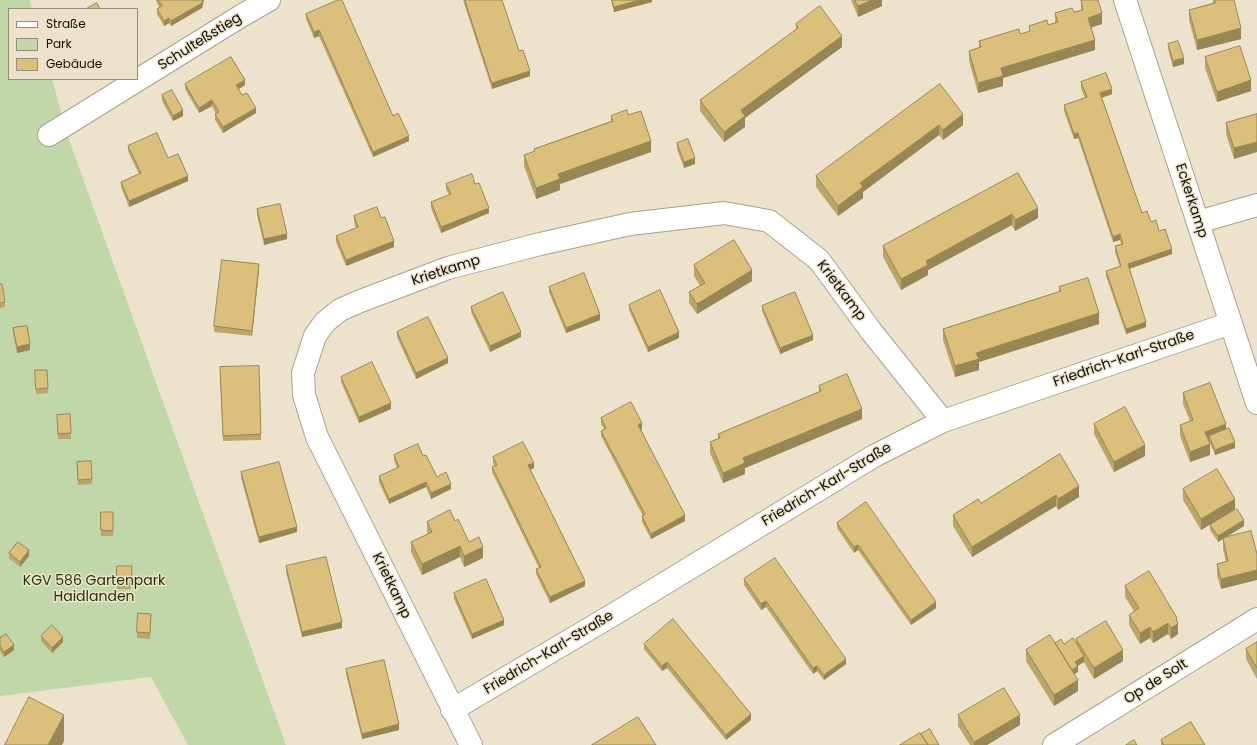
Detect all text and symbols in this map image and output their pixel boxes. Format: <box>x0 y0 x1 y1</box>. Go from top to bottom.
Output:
legend <box>8 8 138 80</box>
street label: Schulteßstieg <box>155 10 245 74</box>
text: Straße <box>46 15 86 32</box>
text: Park <box>46 35 72 52</box>
text: Gebäude <box>46 55 102 72</box>
street label: Eckerkamp <box>1171 162 1211 240</box>
street label: Krietkamp <box>409 252 483 290</box>
street label: Krietkamp <box>813 257 869 325</box>
street label: Friedrich-Karl-Straße <box>1051 327 1197 391</box>
street label: Friedrich-Karl-Straße <box>759 440 895 530</box>
street label: Krietkamp <box>368 550 414 622</box>
park label: KGV 586 Gartenpark Haidlanden <box>23 573 165 606</box>
street label: Friedrich-Karl-Straße <box>481 608 617 698</box>
street label: Op de Solt <box>1121 656 1191 708</box>

